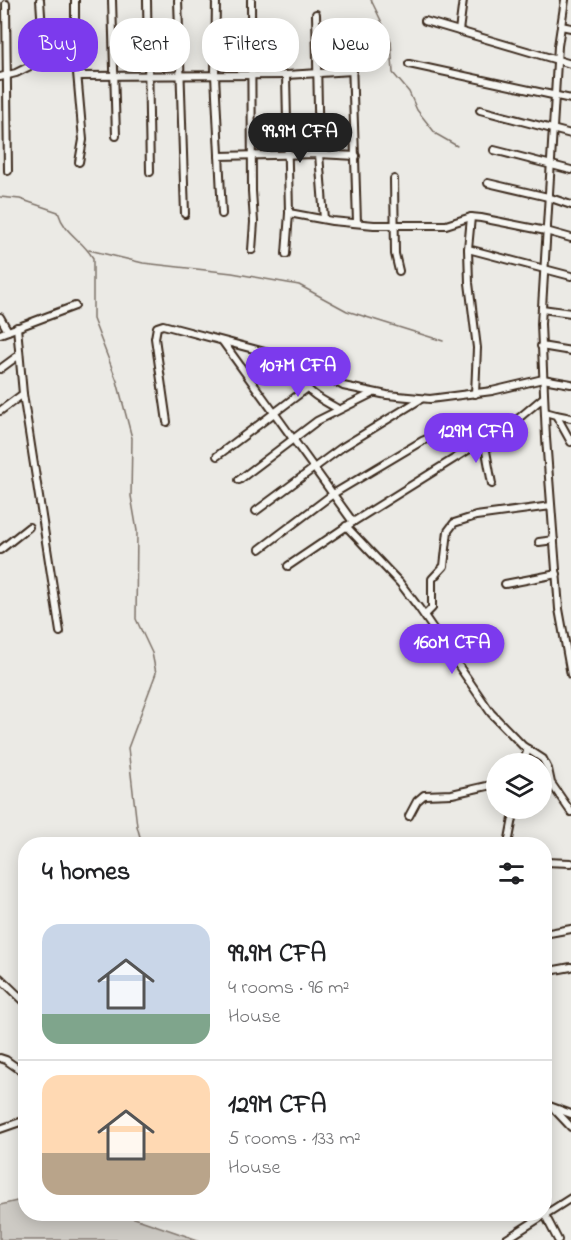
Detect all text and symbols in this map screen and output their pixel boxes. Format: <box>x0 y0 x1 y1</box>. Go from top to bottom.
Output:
chip: Buy <box>18 18 98 72</box>
chip: Rent <box>110 18 190 72</box>
chip: Filters <box>202 18 299 72</box>
chip: New <box>311 18 390 72</box>
pin: 99.9M CFA <box>231 113 369 164</box>
text: 99.9M CFA <box>262 118 338 147</box>
pin: 107M CFA <box>236 347 360 398</box>
text: 107M CFA <box>260 352 336 381</box>
pin: 129M CFA <box>414 413 538 464</box>
text: 129M CFA <box>438 418 514 447</box>
pin: 160M CFA <box>390 624 514 675</box>
text: 160M CFA <box>413 629 491 658</box>
map controls <box>486 753 552 819</box>
button: layers <box>486 753 552 819</box>
text: 4 homes <box>42 854 130 892</box>
icon: filters <box>495 857 528 890</box>
text: 99.9M CFA <box>228 936 326 974</box>
icon: home <box>90 948 162 1020</box>
text: 4 rooms · 96 m² <box>228 974 349 1003</box>
text: House <box>228 1003 281 1032</box>
text: 129M CFA <box>228 1087 326 1125</box>
icon: home <box>90 1099 162 1171</box>
text: 5 rooms · 133 m² <box>228 1125 361 1154</box>
text: House <box>228 1154 281 1183</box>

